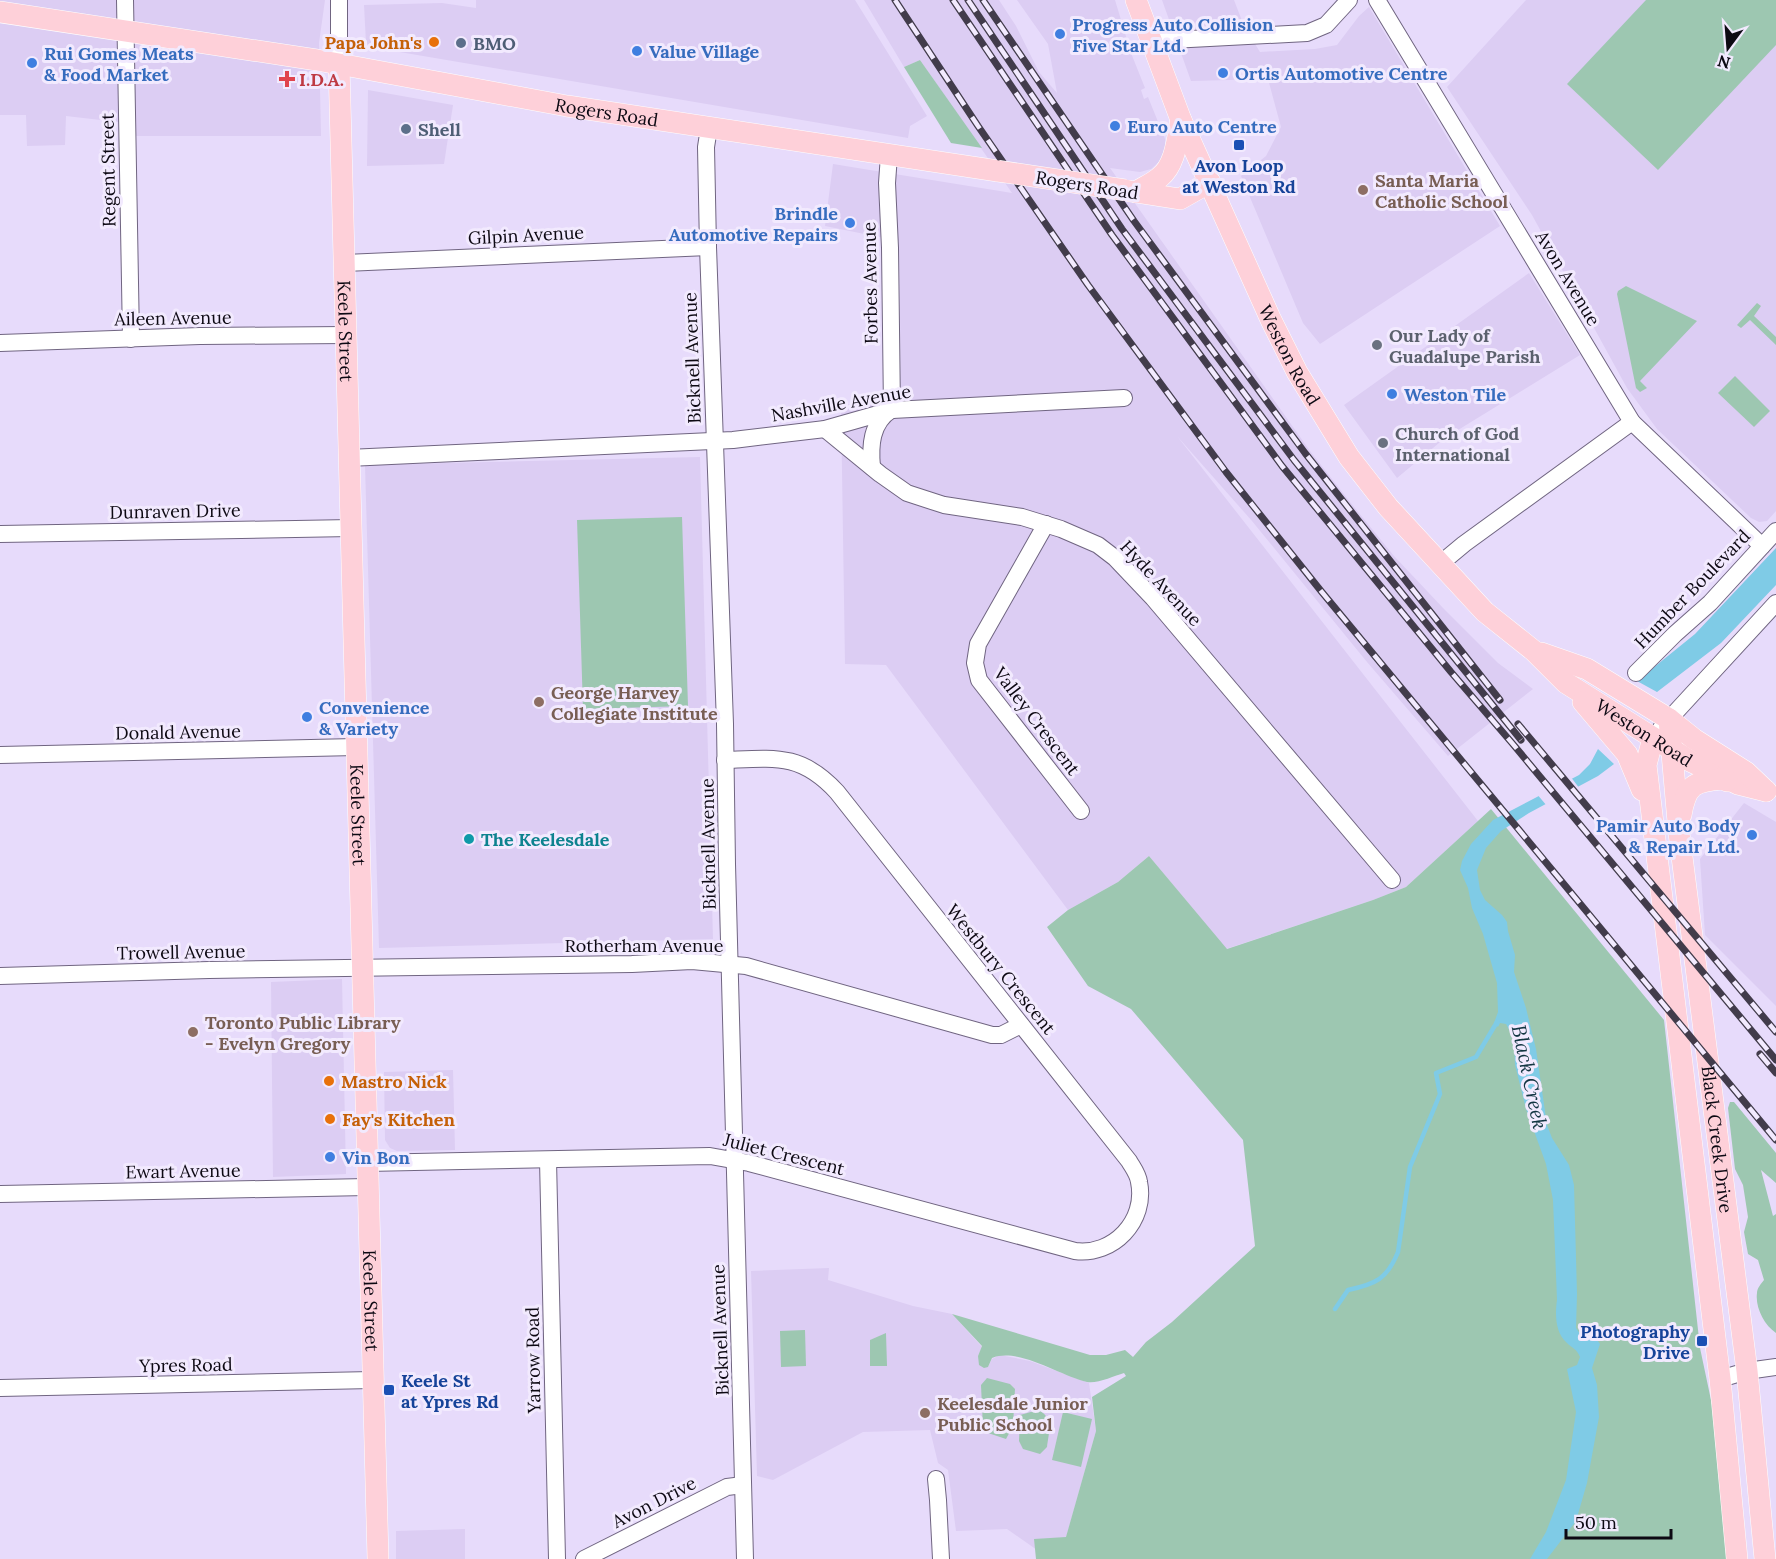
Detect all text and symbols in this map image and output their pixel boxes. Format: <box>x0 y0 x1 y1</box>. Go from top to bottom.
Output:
place label: Progress Auto Collision Five Star Ltd. <box>1072 13 1274 57</box>
north arrow <box>1698 18 1758 78</box>
marker: Progress Auto Collision Five Star Ltd. <box>1053 27 1067 41</box>
place label: Papa John's <box>324 31 422 54</box>
place label: BMO <box>473 32 516 55</box>
marker: Papa John's <box>427 35 441 49</box>
marker: BMO <box>454 36 468 50</box>
place label: Value Village <box>649 40 760 63</box>
place label: Rui Gomes Meats & Food Market <box>44 42 194 86</box>
marker: Value Village <box>630 44 644 58</box>
text: N <box>1715 51 1733 74</box>
marker: Rui Gomes Meats & Food Market <box>25 56 39 70</box>
place label: Ortis Automotive Centre <box>1235 62 1448 85</box>
marker: Ortis Automotive Centre <box>1216 66 1230 80</box>
place label: I.D.A. <box>299 68 344 91</box>
marker: I.D.A. <box>280 72 294 86</box>
street label: Rogers Road <box>553 93 660 131</box>
street label: Regent Street <box>96 113 120 227</box>
place label: Euro Auto Centre <box>1127 115 1277 138</box>
place label: Shell <box>418 118 461 141</box>
marker: Euro Auto Centre <box>1108 119 1122 133</box>
marker: Shell <box>399 122 413 136</box>
marker: Avon Loop at Weston Rd <box>1232 138 1246 152</box>
place label: Avon Loop at Weston Rd <box>1182 154 1296 198</box>
street label: Rogers Road <box>1034 166 1140 205</box>
place label: Santa Maria Catholic School <box>1375 169 1509 213</box>
marker: Santa Maria Catholic School <box>1356 183 1370 197</box>
place label: Brindle Automotive Repairs <box>669 202 838 246</box>
marker: Brindle Automotive Repairs <box>843 216 857 230</box>
street label: Gilpin Avenue <box>467 220 585 250</box>
street label: Forbes Avenue <box>857 221 883 344</box>
street label: Avon Avenue <box>1530 225 1606 330</box>
street label: Keele Street <box>333 280 359 382</box>
street label: Bicknell Avenue <box>678 292 706 424</box>
street label: Weston Road <box>1254 301 1326 409</box>
street label: Aileen Avenue <box>113 305 232 331</box>
place label: Our Lady of Guadalupe Parish <box>1389 324 1540 368</box>
marker: Our Lady of Guadalupe Parish <box>1370 338 1384 352</box>
street label: Nashville Avenue <box>769 379 913 427</box>
place label: Weston Tile <box>1404 383 1506 406</box>
marker: Weston Tile <box>1385 387 1399 401</box>
place label: Church of God International <box>1395 422 1520 466</box>
marker: Church of God International <box>1376 436 1390 450</box>
street label: Dunraven Drive <box>109 498 241 524</box>
street label: Humber Boulevard <box>1629 524 1755 653</box>
street label: Hyde Avenue <box>1115 535 1207 631</box>
street label: Valley Crescent <box>988 662 1085 780</box>
place label: George Harvey Collegiate Institute <box>551 681 718 725</box>
street label: Weston Road <box>1592 693 1697 771</box>
marker: George Harvey Collegiate Institute <box>532 695 546 709</box>
place label: Convenience & Variety <box>319 696 430 740</box>
marker: Convenience & Variety <box>300 710 314 724</box>
street label: Donald Avenue <box>115 719 241 745</box>
street label: Keele Street <box>346 763 371 866</box>
street label: Bicknell Avenue <box>695 778 721 910</box>
place label: Pamir Auto Body & Repair Ltd. <box>1596 814 1740 858</box>
place label: The Keelesdale <box>481 828 610 851</box>
marker: Pamir Auto Body & Repair Ltd. <box>1745 828 1759 842</box>
marker: The Keelesdale <box>462 832 476 846</box>
street label: Westbury Crescent <box>941 899 1061 1039</box>
street label: Rotherham Avenue <box>565 934 724 957</box>
street label: Trowell Avenue <box>116 939 246 965</box>
place label: Toronto Public Library - Evelyn Gregory <box>205 1011 401 1055</box>
water label: Black Creek <box>1507 1022 1553 1132</box>
marker: Toronto Public Library - Evelyn Gregory <box>186 1025 200 1039</box>
street label: Black Creek Drive <box>1697 1064 1738 1214</box>
place label: Mastro Nick <box>341 1070 447 1093</box>
marker: Mastro Nick <box>322 1074 336 1088</box>
place label: Fay's Kitchen <box>342 1108 456 1131</box>
marker: Fay's Kitchen <box>323 1112 337 1126</box>
street label: Juliet Crescent <box>720 1128 847 1180</box>
place label: Vin Bon <box>342 1146 410 1169</box>
marker: Vin Bon <box>323 1150 337 1164</box>
street label: Ewart Avenue <box>125 1158 241 1184</box>
street label: Keele Street <box>358 1249 384 1352</box>
street label: Bicknell Avenue <box>706 1264 734 1396</box>
street label: Yarrow Road <box>521 1306 545 1414</box>
place label: Photography Drive <box>1580 1320 1690 1364</box>
marker: Photography Drive <box>1695 1334 1709 1348</box>
street label: Ypres Road <box>138 1353 233 1377</box>
place label: Keele St at Ypres Rd <box>401 1369 499 1413</box>
marker: Keele St at Ypres Rd <box>382 1383 396 1397</box>
place label: Keelesdale Junior Public School <box>937 1392 1088 1436</box>
marker: Keelesdale Junior Public School <box>918 1406 932 1420</box>
street label: Avon Drive <box>607 1471 700 1533</box>
scale bar <box>1566 1502 1671 1540</box>
text: 50 m <box>1575 1511 1617 1534</box>

